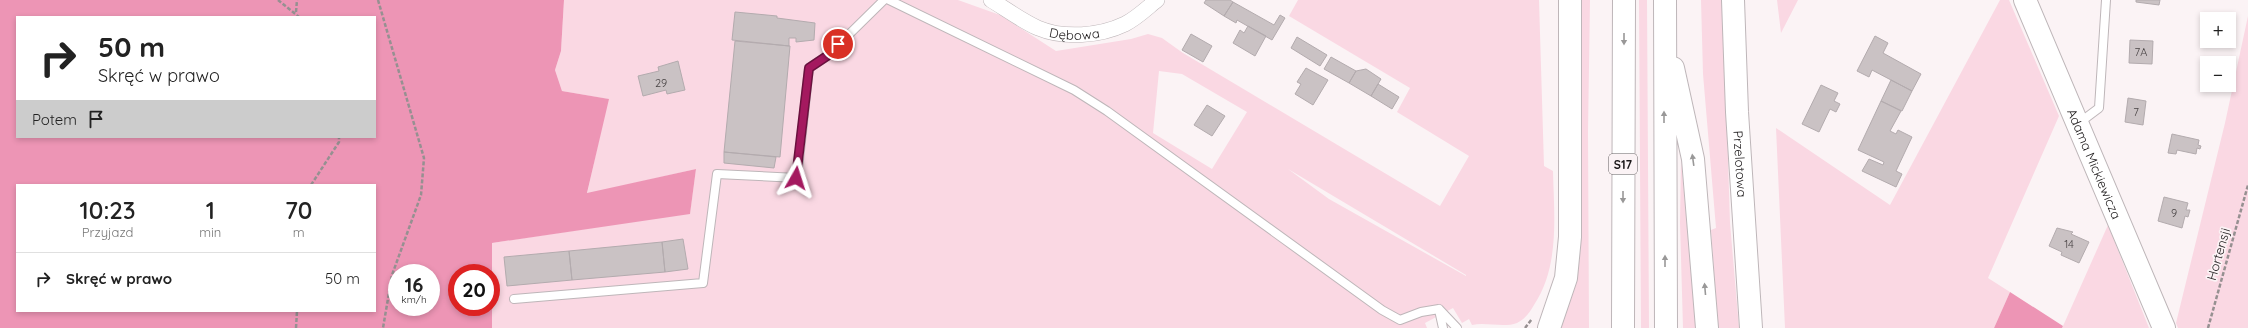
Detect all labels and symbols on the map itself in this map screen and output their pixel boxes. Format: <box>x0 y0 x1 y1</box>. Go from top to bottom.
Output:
street label: Dębowa <box>1048 24 1101 43</box>
pin <box>821 27 855 61</box>
one-way arrow <box>1621 33 1627 46</box>
house number: 7A <box>2135 45 2147 59</box>
house number: 29 <box>655 76 667 90</box>
house number: 7 <box>2133 105 2139 119</box>
street label: Adama Mickiewicza <box>2064 106 2125 222</box>
one-way arrow <box>1661 110 1667 123</box>
street label: Przelotowa <box>1730 130 1751 198</box>
road number: S17 <box>1609 154 1637 174</box>
one-way arrow <box>1690 154 1696 166</box>
position arrow <box>775 157 817 199</box>
one-way arrow <box>1620 191 1626 204</box>
house number: 9 <box>2171 206 2177 220</box>
street label: Hortensji <box>2203 226 2233 282</box>
house number: 14 <box>2064 237 2074 251</box>
one-way arrow <box>1662 254 1668 267</box>
speed limit sign: 20 <box>448 264 500 316</box>
one-way arrow <box>1702 283 1709 295</box>

